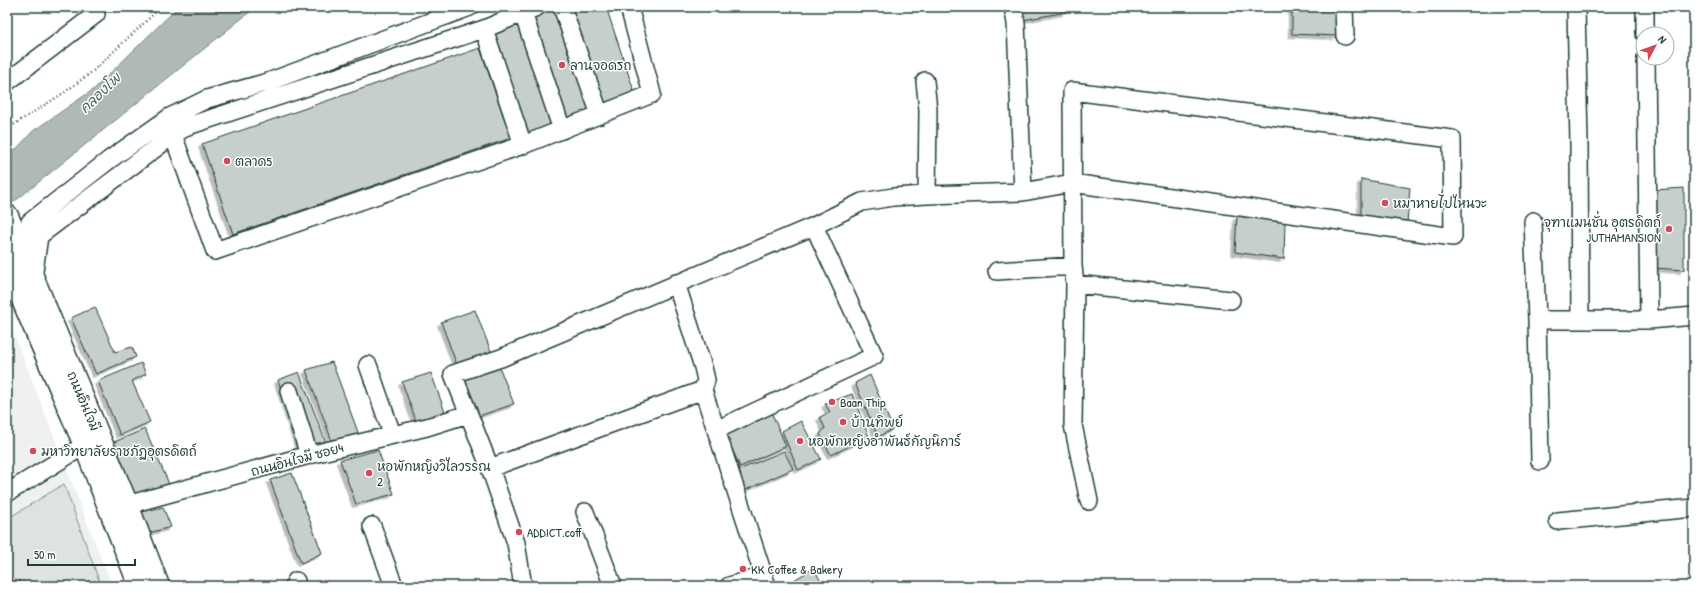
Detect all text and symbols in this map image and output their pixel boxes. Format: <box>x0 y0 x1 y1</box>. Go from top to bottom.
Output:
north arrow <box>1635 26 1675 66</box>
text: N <box>1655 33 1670 46</box>
place label: ลานจอดรถ <box>570 56 632 74</box>
marker: ลานจอดรถ <box>557 60 567 70</box>
water label: คลองโพ <box>75 68 125 117</box>
place label: ตลาด5 <box>235 152 273 170</box>
marker: ตลาด5 <box>222 156 232 166</box>
place label: หมาหายไปไหนวะ <box>1393 194 1487 212</box>
marker: หมาหายไปไหนวะ <box>1380 198 1390 208</box>
place label: จุฑาแมนชั่น อุตรดิตถ์ JUTHAMANSION <box>1544 210 1661 246</box>
marker: จุฑาแมนชั่น อุตรดิตถ์ JUTHAMANSION <box>1664 224 1674 234</box>
street label: ถนนอินใจมี <box>63 368 105 434</box>
place label: Baan Thip <box>840 393 886 411</box>
marker: Baan Thip <box>827 397 837 407</box>
place label: บ้านทิพย์ <box>851 413 903 431</box>
marker: บ้านทิพย์ <box>838 417 848 427</box>
place label: หอพักหญิงอำพันธ์กัญนิการ์ <box>808 432 961 450</box>
marker: หอพักหญิงอำพันธ์กัญนิการ์ <box>795 436 805 446</box>
street label: ถนนอินใจมี ซอย4 <box>249 438 345 480</box>
place label: มหาวิทยาลัยราชภัฏอุตรดิตถ์ <box>41 442 197 461</box>
marker: มหาวิทยาลัยราชภัฏอุตรดิตถ์ <box>28 446 38 456</box>
place label: หอพักหญิงวิไลวรรณ 2 <box>377 457 491 490</box>
marker: หอพักหญิงวิไลวรรณ 2 <box>364 468 374 478</box>
place label: ADDICT.coff <box>527 523 582 541</box>
marker: ADDICT.coff <box>514 527 524 537</box>
scale bar <box>28 541 135 567</box>
text: 50 m <box>34 546 55 563</box>
place label: KK Coffee & Bakery <box>751 560 843 578</box>
marker: KK Coffee & Bakery <box>738 564 748 574</box>

